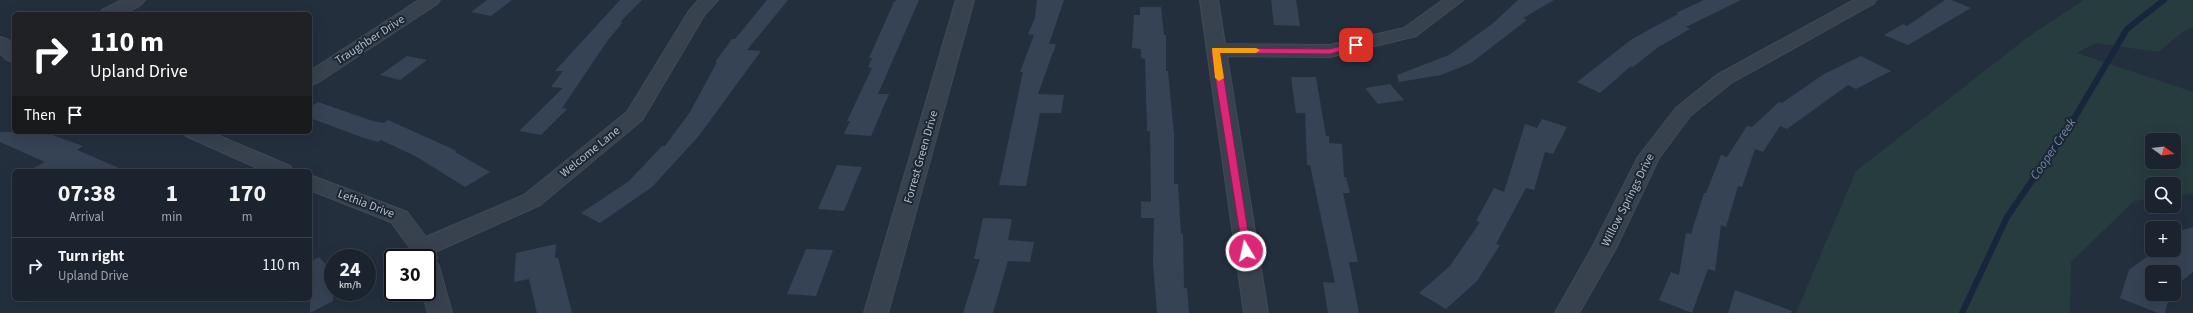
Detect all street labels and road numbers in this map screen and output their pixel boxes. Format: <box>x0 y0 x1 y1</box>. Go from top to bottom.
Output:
street label: Traughber Drive <box>332 11 408 69</box>
street label: Forrest Green Drive <box>900 108 942 205</box>
street label: Welcome Lane <box>556 122 624 182</box>
street label: Willow Springs Drive <box>1597 151 1659 249</box>
street label: Lethia Drive <box>335 185 397 223</box>

